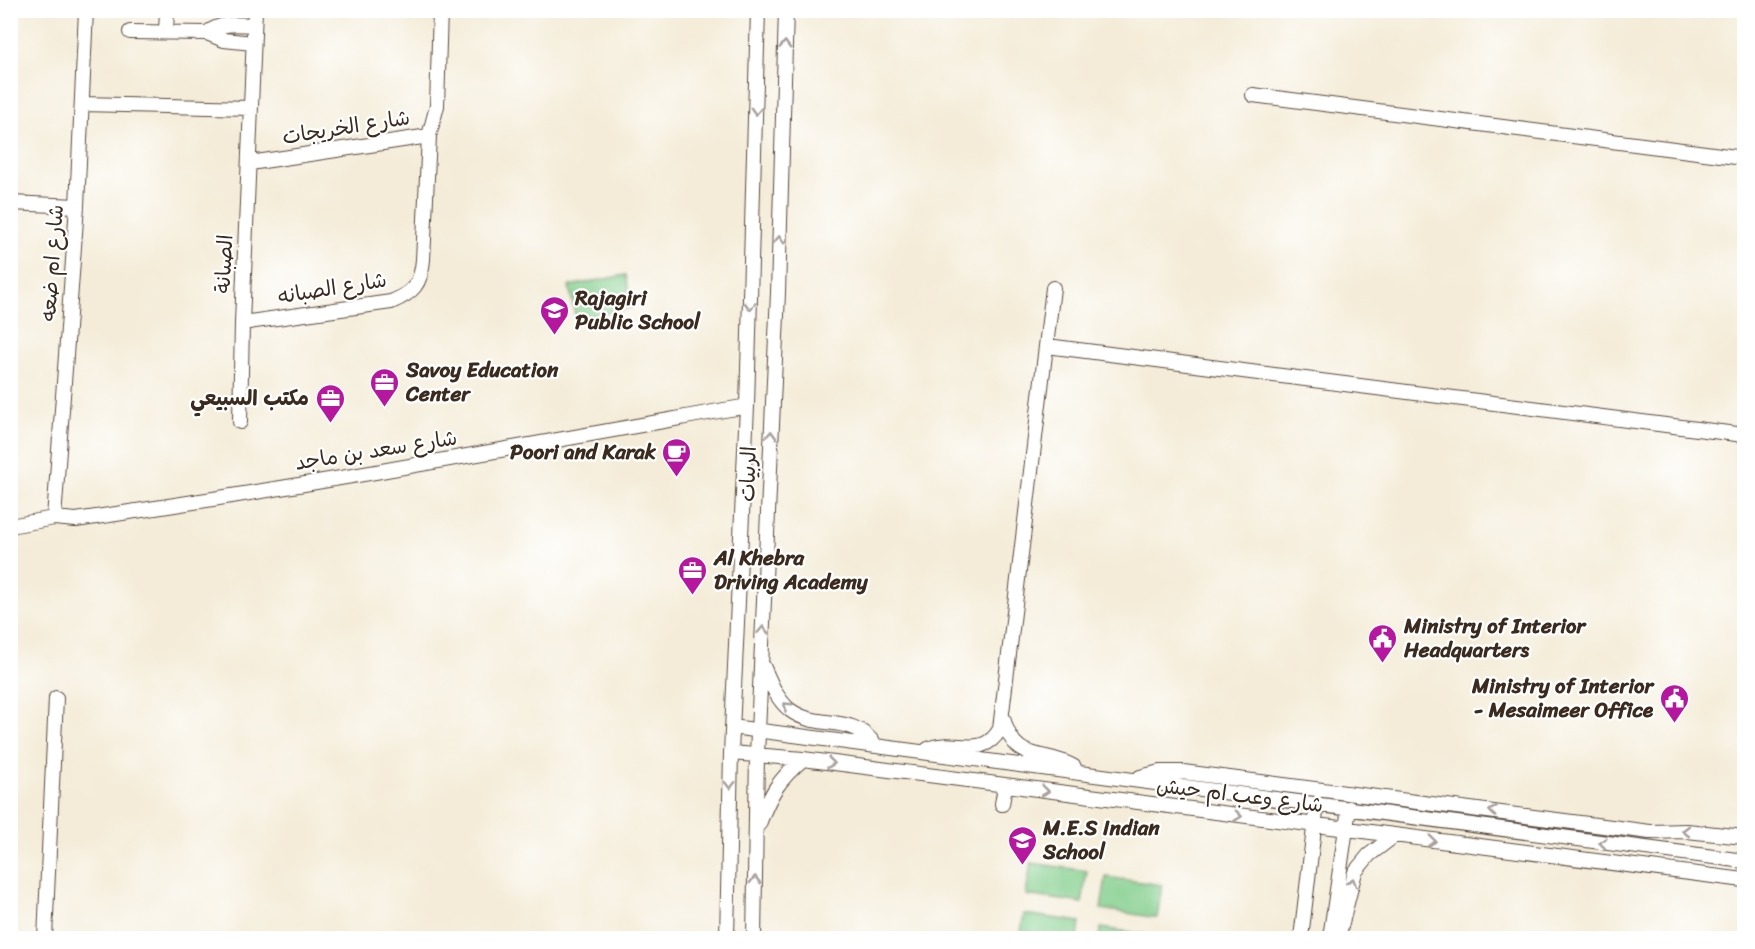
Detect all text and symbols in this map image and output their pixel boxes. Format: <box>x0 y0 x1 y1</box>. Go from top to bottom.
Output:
one-way arrow <box>779 41 792 50</box>
street label: شارع الخريجات <box>279 98 413 156</box>
one-way arrow <box>749 106 762 115</box>
street label: شارع ام ضعه <box>29 203 75 323</box>
street label: الصبانة <box>203 234 245 294</box>
one-way arrow <box>773 236 786 245</box>
street label: شارع الصبانه <box>275 261 389 315</box>
place label: Rajagiri Public School <box>574 279 701 341</box>
school or university icon: Rajagiri Public School <box>538 294 570 336</box>
one-way arrow <box>744 301 757 310</box>
place label: Savoy Education Center <box>405 351 559 413</box>
office icon: Savoy Education Center <box>369 366 401 408</box>
place label: مكتب السبيعي <box>190 379 309 417</box>
office icon: مكتب السبيعي <box>314 382 346 424</box>
street label: شارع سعد بن ماجد <box>292 418 460 482</box>
one-way arrow <box>765 431 778 440</box>
place label: Poori and Karak <box>510 433 657 471</box>
cafe icon: Poori and Karak <box>661 436 693 478</box>
street label: الربيات <box>728 445 768 503</box>
place label: Al Khebra Driving Academy <box>713 539 869 601</box>
office icon: Al Khebra Driving Academy <box>677 554 709 596</box>
place label: Ministry of Interior Headquarters <box>1403 607 1588 669</box>
public building icon: Ministry of Interior Headquarters <box>1367 622 1399 664</box>
one-way arrow <box>756 625 769 634</box>
place label: Ministry of Interior - Mesaimeer Office <box>1471 667 1655 729</box>
public building icon: Ministry of Interior - Mesaimeer Office <box>1658 682 1690 724</box>
one-way arrow <box>783 702 793 713</box>
one-way arrow <box>826 756 836 769</box>
street label: شارع وعب ام حيش <box>1154 766 1326 824</box>
one-way arrow <box>724 781 736 790</box>
one-way arrow <box>1041 784 1050 797</box>
one-way arrow <box>1488 805 1497 818</box>
place label: M.E.S Indian School <box>1042 809 1160 871</box>
one-way arrow <box>1234 809 1243 822</box>
school or university icon: M.E.S Indian School <box>1006 824 1038 866</box>
one-way arrow <box>1682 825 1691 837</box>
one-way arrow <box>1427 834 1436 847</box>
one-way arrow <box>1599 838 1608 850</box>
one-way arrow <box>749 876 761 885</box>
one-way arrow <box>1345 877 1357 888</box>

